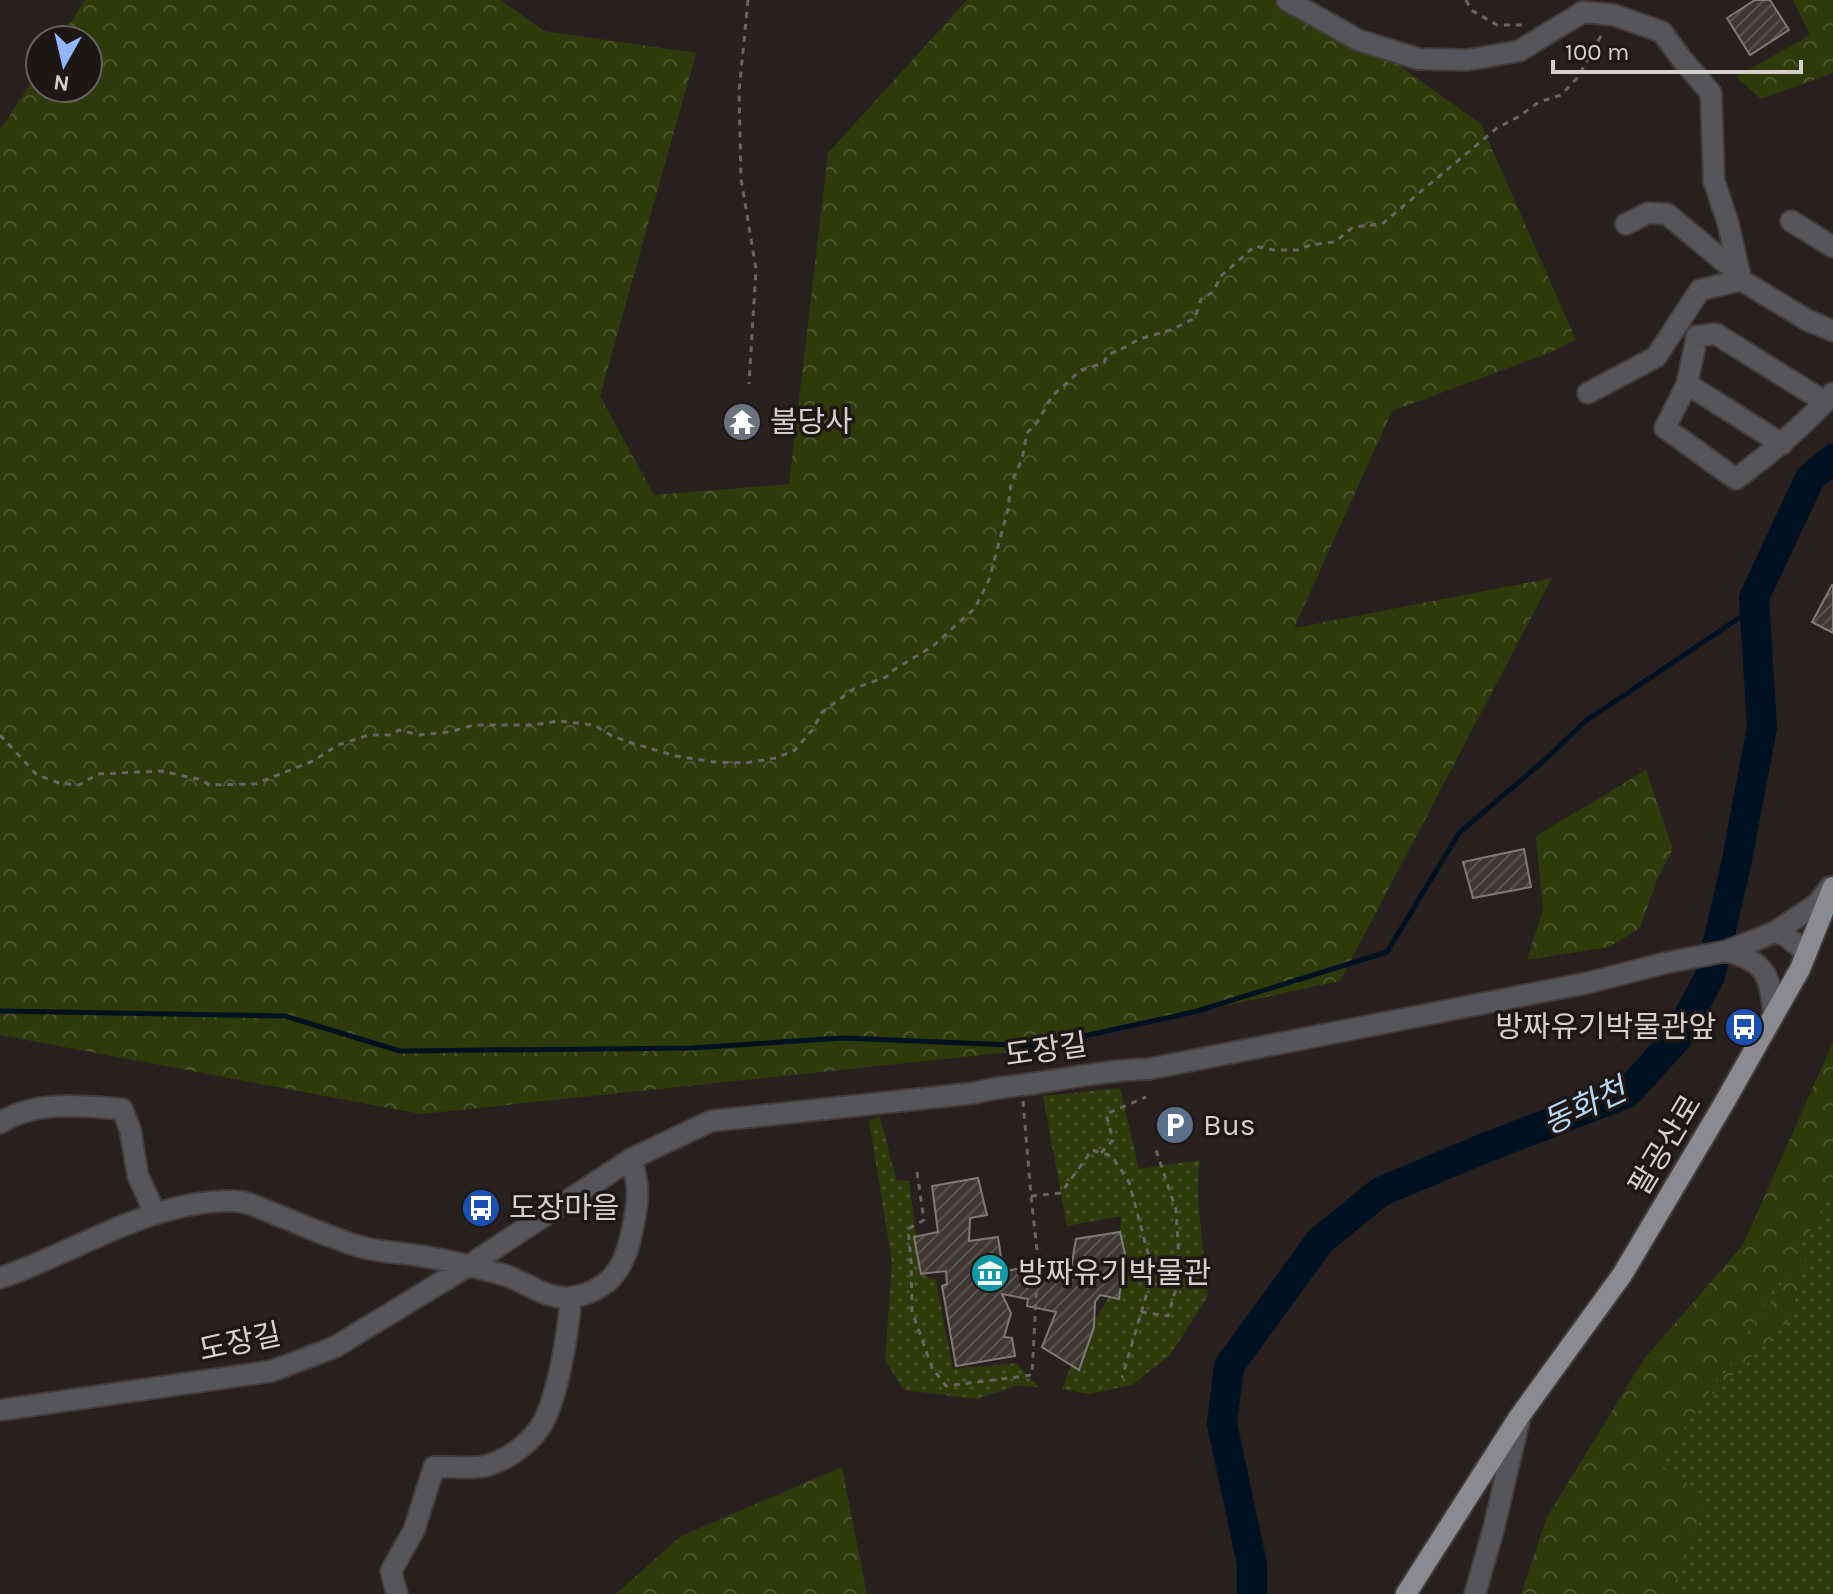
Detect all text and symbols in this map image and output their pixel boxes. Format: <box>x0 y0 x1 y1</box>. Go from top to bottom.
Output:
north arrow <box>24 24 104 104</box>
scale bar <box>1553 24 1801 74</box>
text: 100 m <box>1565 38 1630 66</box>
text: N <box>52 69 71 97</box>
temple icon: 불당사 <box>721 401 763 443</box>
place label: 불당사 <box>770 404 853 440</box>
bus stop icon: 방짜유기박물관앞 <box>1723 1006 1765 1048</box>
place label: 방짜유기박물관앞 <box>1495 1009 1716 1045</box>
street label: 도장길 <box>1002 1026 1090 1074</box>
water label: 동화천 <box>1536 1070 1635 1142</box>
street label: 팔공산로 <box>1621 1088 1709 1202</box>
parking icon: Bus <box>1154 1104 1196 1146</box>
place label: Bus <box>1203 1107 1256 1143</box>
bus stop icon: 도장마을 <box>460 1187 502 1229</box>
place label: 도장마을 <box>509 1190 619 1226</box>
museum icon: 방짜유기박물관 <box>969 1252 1011 1294</box>
place label: 방짜유기박물관 <box>1018 1255 1211 1291</box>
street label: 도장길 <box>196 1316 284 1368</box>

